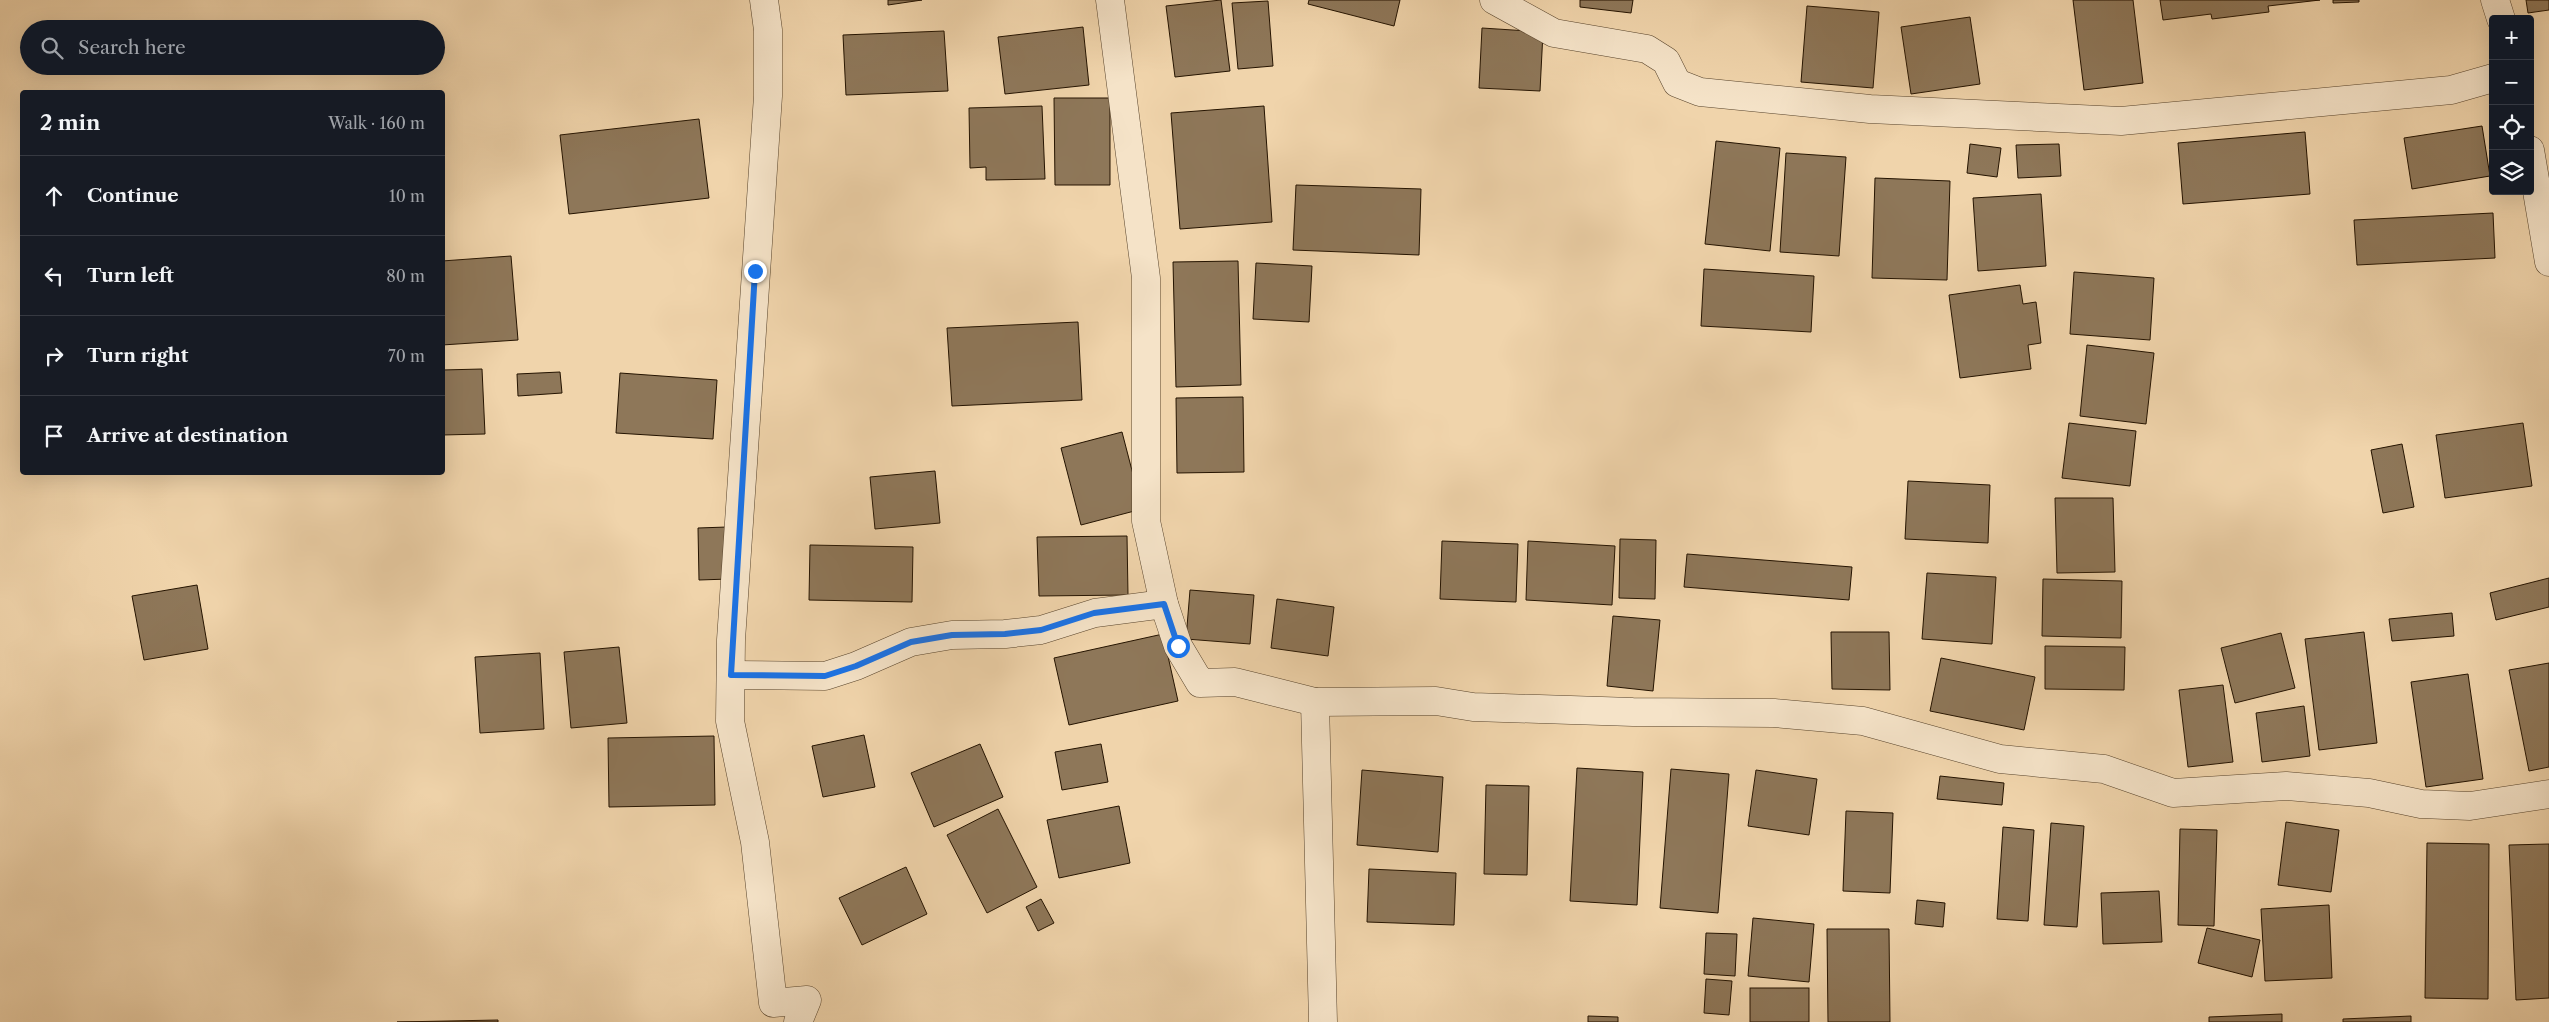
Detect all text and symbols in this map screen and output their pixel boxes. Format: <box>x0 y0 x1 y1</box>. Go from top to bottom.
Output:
map controls <box>2489 15 2534 195</box>
button: + <box>2489 15 2534 60</box>
search box <box>20 20 445 75</box>
icon: search <box>38 34 66 62</box>
text: Search here <box>78 36 186 59</box>
button: − <box>2489 60 2534 105</box>
button: locate <box>2489 105 2534 150</box>
text: 2 min <box>40 110 100 135</box>
text: Walk · 160 m <box>328 113 425 133</box>
button: layers <box>2489 150 2534 195</box>
icon: ahead <box>40 182 68 210</box>
text: Continue <box>87 184 179 207</box>
text: 10 m <box>389 186 425 206</box>
route end <box>744 260 767 283</box>
icon: left <box>40 262 68 290</box>
text: Turn left <box>87 264 174 287</box>
text: 80 m <box>386 266 425 286</box>
icon: right <box>40 342 68 370</box>
text: Turn right <box>87 344 188 367</box>
text: 70 m <box>388 346 425 366</box>
icon: arrive <box>40 422 68 450</box>
text: Arrive at destination <box>87 424 288 447</box>
route start <box>1167 635 1190 658</box>

